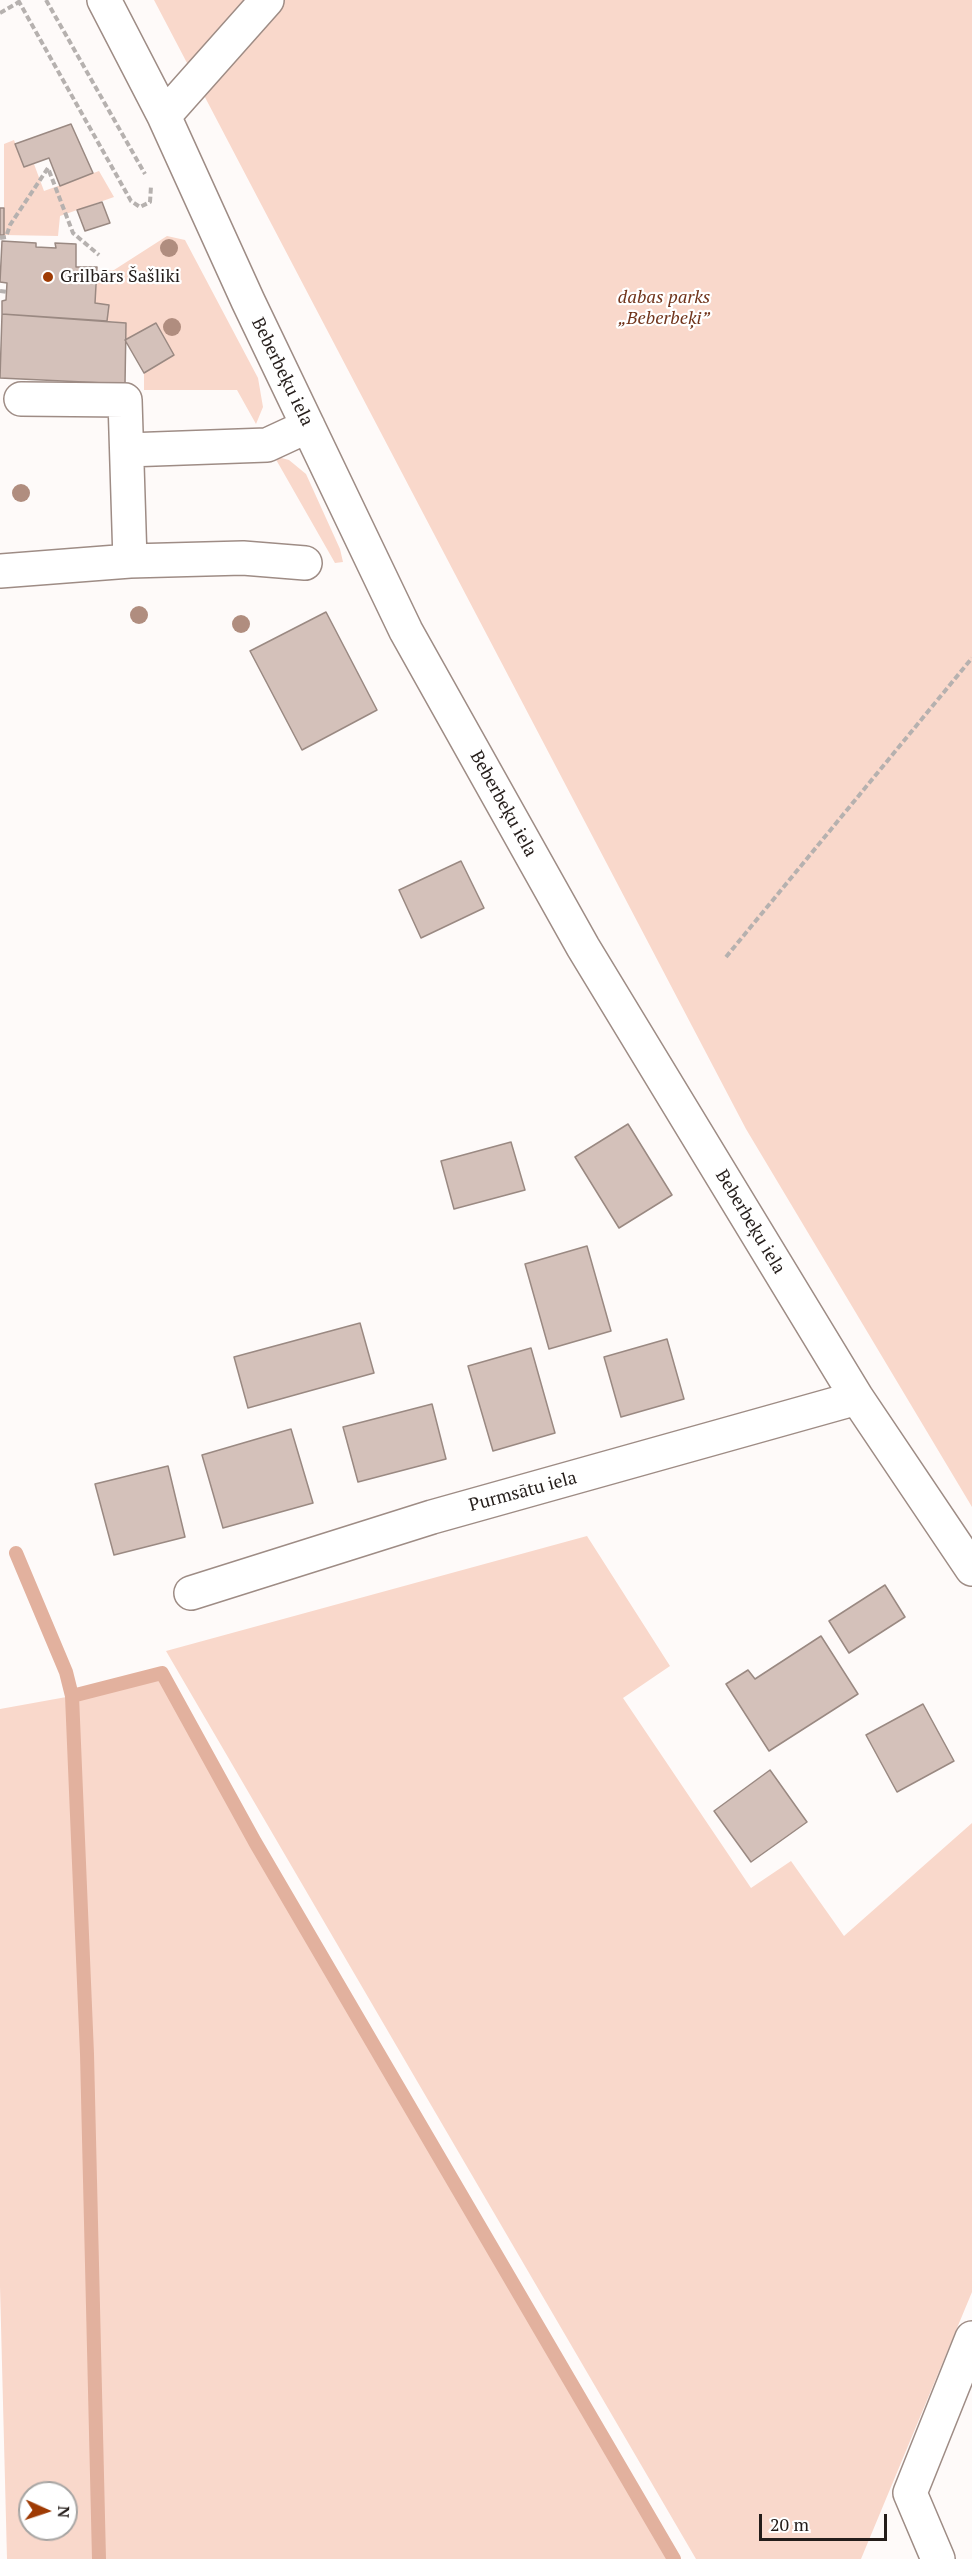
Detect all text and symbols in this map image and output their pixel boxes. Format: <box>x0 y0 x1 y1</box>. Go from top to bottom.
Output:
place label: Grilbārs Šašliki <box>60 266 180 288</box>
marker: Grilbārs Šašliki <box>41 270 55 284</box>
park label: dabas parks „Beberbeķi” <box>618 287 710 330</box>
street label: Beberbeķu iela <box>246 314 318 430</box>
street label: Beberbeķu iela <box>465 747 541 861</box>
street label: Beberbeķu iela <box>710 1166 790 1278</box>
street label: Purmsātu iela <box>467 1467 579 1517</box>
north arrow <box>18 2481 78 2541</box>
scale bar <box>762 2502 890 2540</box>
text: N <box>53 2505 75 2518</box>
text: 20 m <box>770 2512 809 2536</box>

